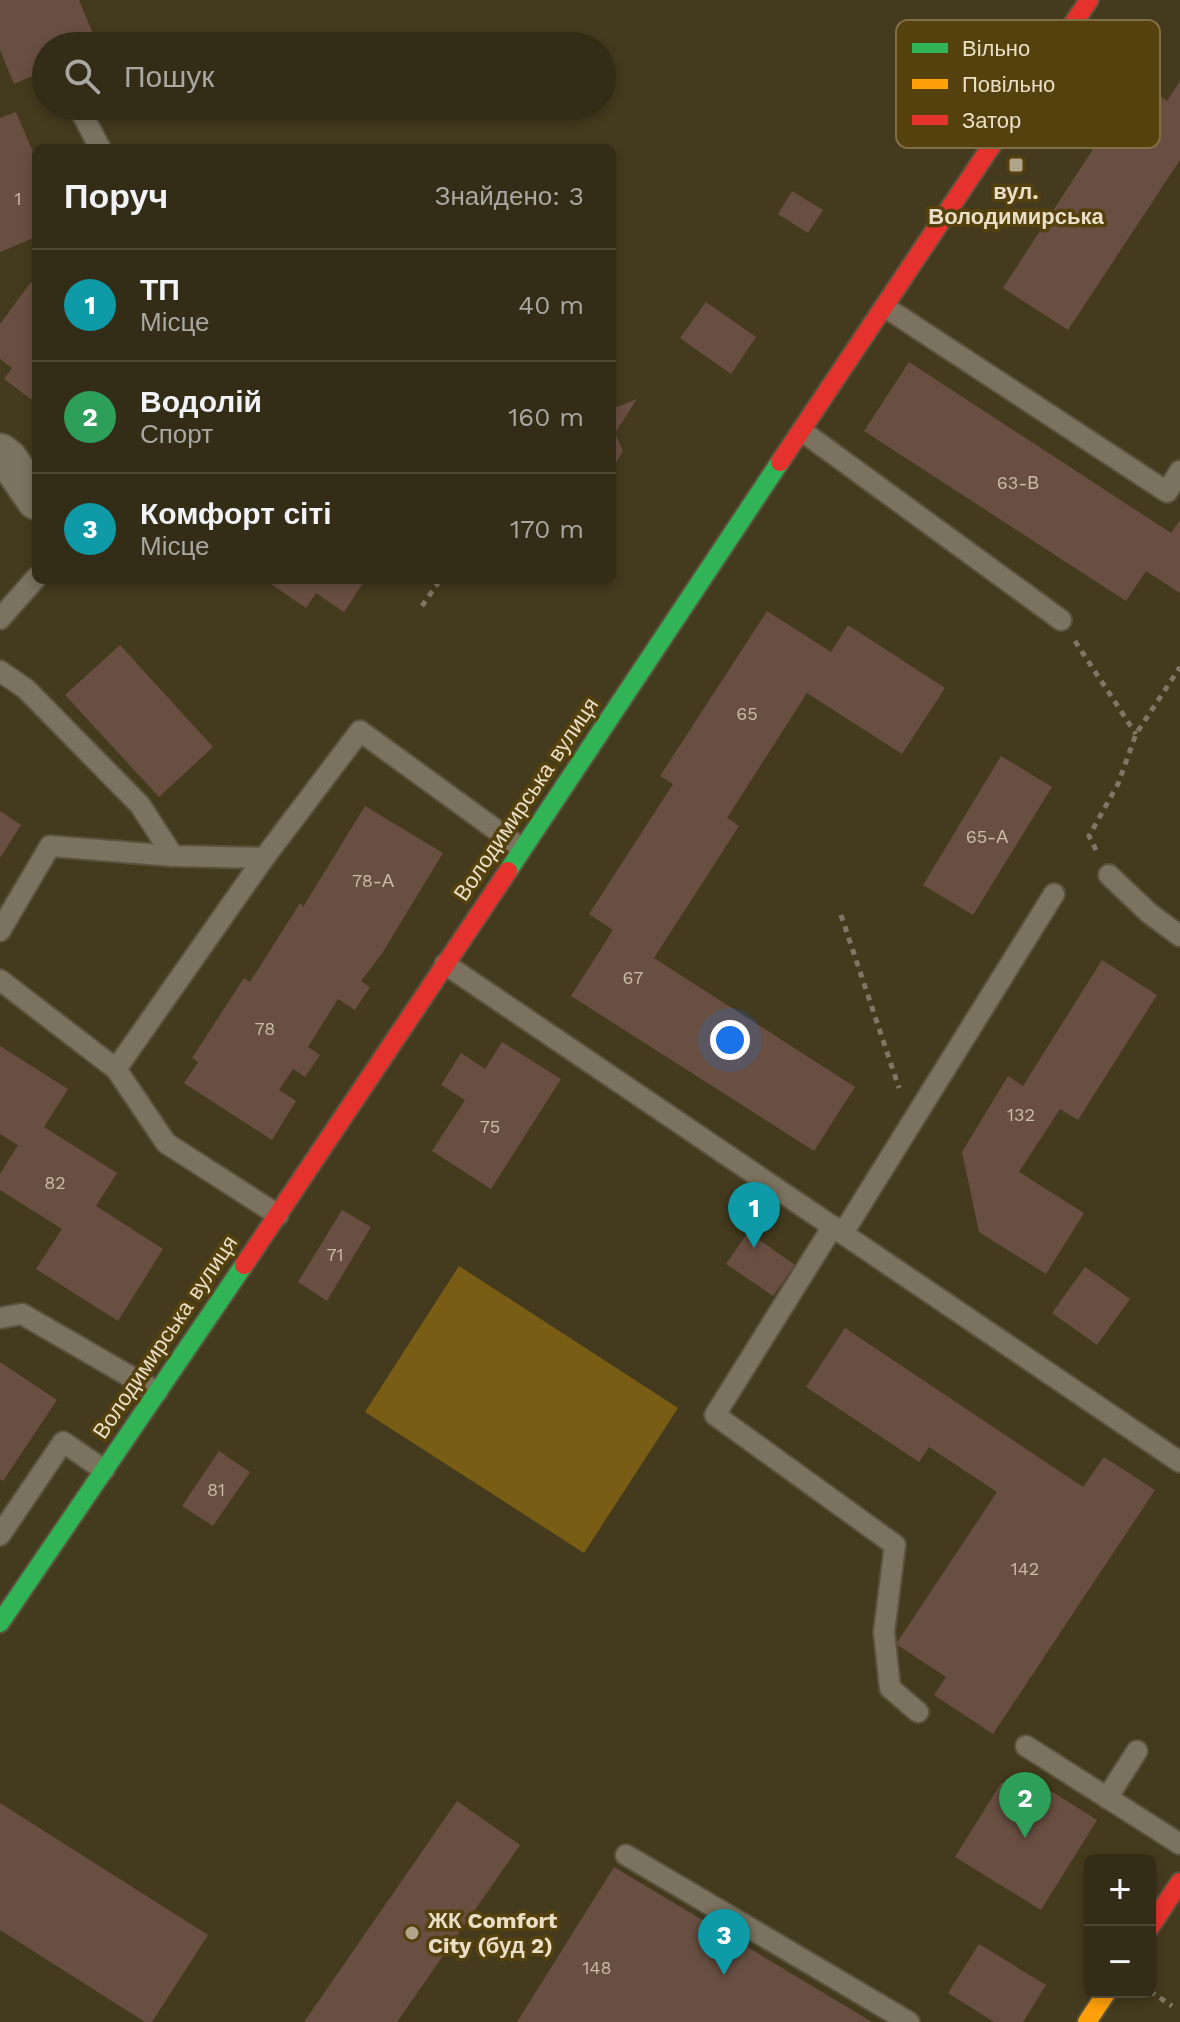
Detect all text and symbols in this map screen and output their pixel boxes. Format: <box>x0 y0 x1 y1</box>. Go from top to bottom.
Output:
legend <box>896 20 1160 148</box>
search box <box>32 32 616 120</box>
text: Вільно <box>962 36 1030 61</box>
icon: search <box>60 54 104 98</box>
text: Пошук <box>124 59 214 94</box>
text: Повільно <box>962 72 1055 97</box>
text: Затор <box>962 108 1021 133</box>
marker: вул. Володимирська <box>1007 156 1025 174</box>
text: Поруч <box>64 176 168 216</box>
place label: вул. Володимирська <box>928 179 1104 229</box>
text: Знайдено: 3 <box>435 181 584 211</box>
house number: 1 <box>14 188 22 209</box>
text: ТП <box>140 272 180 307</box>
text: 1 <box>84 290 96 320</box>
text: 40 m <box>518 290 584 320</box>
text: Місце <box>140 307 210 337</box>
text: Водолій <box>140 384 262 419</box>
text: 2 <box>82 402 98 432</box>
text: 160 m <box>508 402 584 432</box>
text: Спорт <box>140 419 213 449</box>
house number: 63-В <box>997 472 1039 493</box>
text: Комфорт сіті <box>140 496 331 531</box>
text: 3 <box>82 514 98 544</box>
text: 170 m <box>510 514 584 544</box>
text: Місце <box>140 531 210 561</box>
street label: Володимирська вулиця <box>449 693 603 905</box>
house number: 65 <box>736 703 758 724</box>
house number: 65-А <box>966 826 1008 847</box>
house number: 78-А <box>352 870 394 891</box>
house number: 67 <box>623 967 643 988</box>
house number: 78 <box>255 1018 275 1039</box>
your location <box>710 1020 750 1060</box>
house number: 132 <box>1007 1104 1035 1125</box>
house number: 75 <box>480 1116 500 1137</box>
house number: 82 <box>44 1172 66 1193</box>
pin: 1 <box>728 1182 780 1248</box>
street label: Володимирська вулиця <box>88 1231 242 1443</box>
house number: 71 <box>326 1244 344 1265</box>
house number: 81 <box>207 1479 225 1500</box>
house number: 142 <box>1011 1558 1039 1579</box>
pin: 2 <box>999 1772 1051 1838</box>
map controls <box>1084 1854 1156 1998</box>
button: + <box>1084 1854 1156 1926</box>
place label: ЖК Comfort City (буд 2) <box>427 1908 558 1958</box>
pin: 3 <box>698 1909 750 1975</box>
marker: ЖК Comfort City (буд 2) <box>403 1924 421 1942</box>
button: − <box>1084 1926 1156 1998</box>
house number: 148 <box>582 1957 612 1978</box>

